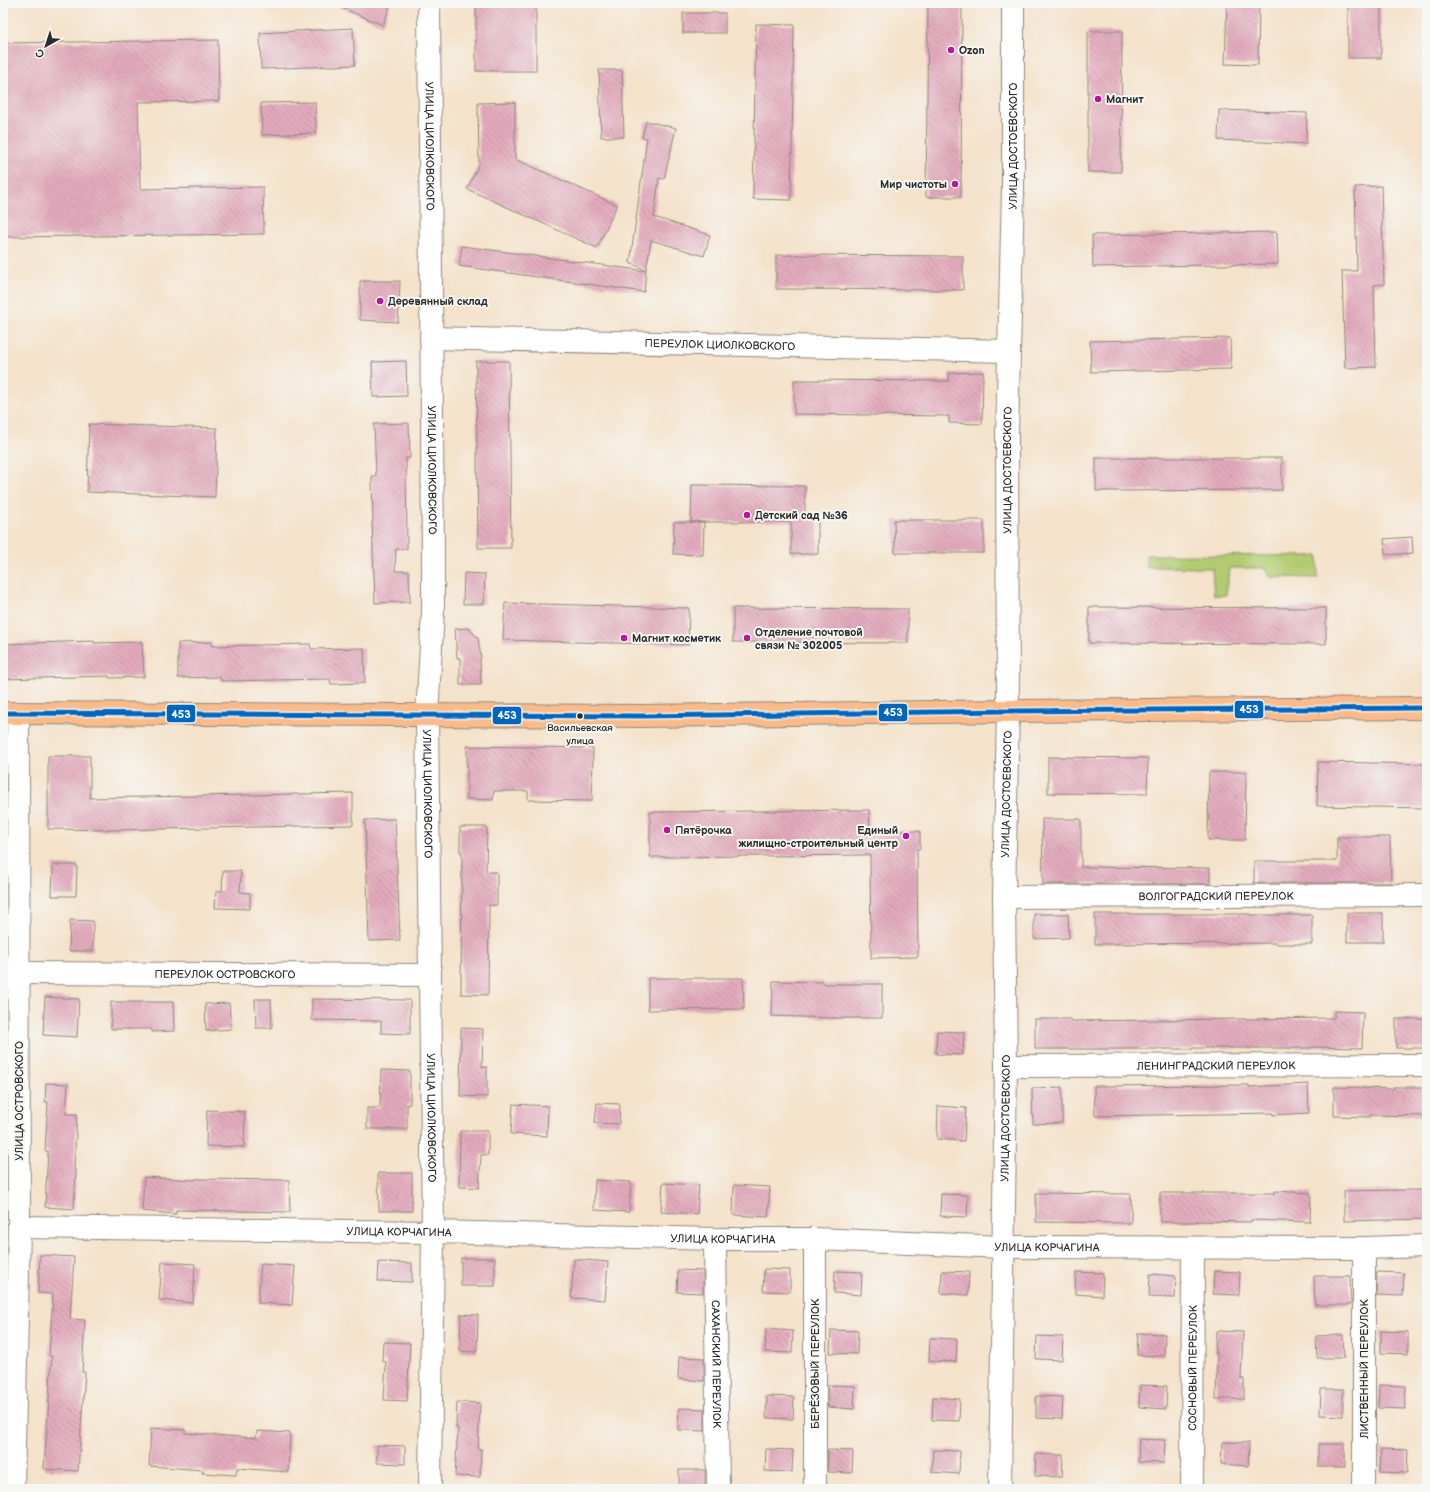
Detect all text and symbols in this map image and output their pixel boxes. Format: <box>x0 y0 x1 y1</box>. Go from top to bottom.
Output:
north arrow <box>26 26 66 66</box>
place label: Ozon <box>959 44 985 57</box>
marker: Ozon <box>946 45 956 55</box>
text: С <box>33 46 47 61</box>
street label: УЛИЦА ЦИОЛКОВСКОГО <box>423 81 437 211</box>
street label: УЛИЦА ДОСТОЕВСКОГО <box>1006 83 1020 210</box>
place label: Магнит <box>1106 93 1145 106</box>
marker: Магнит <box>1093 94 1103 104</box>
place label: Мир чистоты <box>880 178 947 191</box>
marker: Мир чистоты <box>950 179 960 189</box>
place label: Деревянный склад <box>388 295 488 308</box>
marker: Деревянный склад <box>375 296 385 306</box>
street label: ПЕРЕУЛОК ЦИОЛКОВСКОГО <box>645 336 795 353</box>
street label: УЛИЦА ЦИОЛКОВСКОГО <box>425 405 439 535</box>
street label: УЛИЦА ДОСТОЕВСКОГО <box>1000 406 1014 534</box>
place label: Детский сад №36 <box>755 509 848 522</box>
marker: Детский сад №36 <box>742 510 752 520</box>
place label: Отделение почтовой связи № 302005 <box>755 626 863 652</box>
place label: Магнит косметик <box>632 632 721 645</box>
marker: Магнит косметик <box>619 633 629 643</box>
marker: Отделение почтовой связи № 302005 <box>742 633 752 643</box>
line badge: 453 <box>1234 700 1264 719</box>
line badge: 453 <box>878 703 908 722</box>
text: 453 <box>1239 703 1259 716</box>
line badge: 453 <box>166 704 196 723</box>
line badge: 453 <box>492 706 522 725</box>
text: 453 <box>883 706 903 719</box>
text: 453 <box>171 708 191 721</box>
text: 453 <box>497 709 517 722</box>
marker: Васильевская улица <box>575 711 585 721</box>
place label: Васильевская улица <box>547 722 613 747</box>
street label: УЛИЦА ЦИОЛКОВСКОГО <box>421 729 435 859</box>
street label: УЛИЦА ДОСТОЕВСКОГО <box>998 730 1014 858</box>
place label: Пятёрочка <box>675 824 732 837</box>
place label: Единый жилищно-строительный центр <box>739 824 898 850</box>
marker: Пятёрочка <box>662 825 672 835</box>
marker: Единый жилищно-строительный центр <box>901 831 911 841</box>
street label: ВОЛГОГРАДСКИЙ ПЕРЕУЛОК <box>1138 889 1294 903</box>
street label: ПЕРЕУЛОК ОСТРОВСКОГО <box>154 967 296 981</box>
street label: УЛИЦА ОСТРОВСКОГО <box>13 1041 26 1161</box>
street label: УЛИЦА ЦИОЛКОВСКОГО <box>424 1053 439 1183</box>
street label: УЛИЦА ДОСТОЕВСКОГО <box>998 1054 1013 1182</box>
street label: ЛЕНИНГРАДСКИЙ ПЕРЕУЛОК <box>1136 1059 1296 1072</box>
street label: УЛИЦА КОРЧАГИНА <box>346 1224 452 1239</box>
street label: УЛИЦА КОРЧАГИНА <box>670 1231 776 1246</box>
street label: УЛИЦА КОРЧАГИНА <box>994 1240 1100 1254</box>
street label: БЕРЁЗОВЫЙ ПЕРЕУЛОК <box>808 1298 822 1429</box>
street label: ЛИСТВЕННЫЙ ПЕРЕУЛОК <box>1358 1299 1371 1440</box>
street label: САХАНСКИЙ ПЕРЕУЛОК <box>709 1300 724 1429</box>
street label: СОСНОВЫЙ ПЕРЕУЛОК <box>1186 1304 1199 1431</box>

